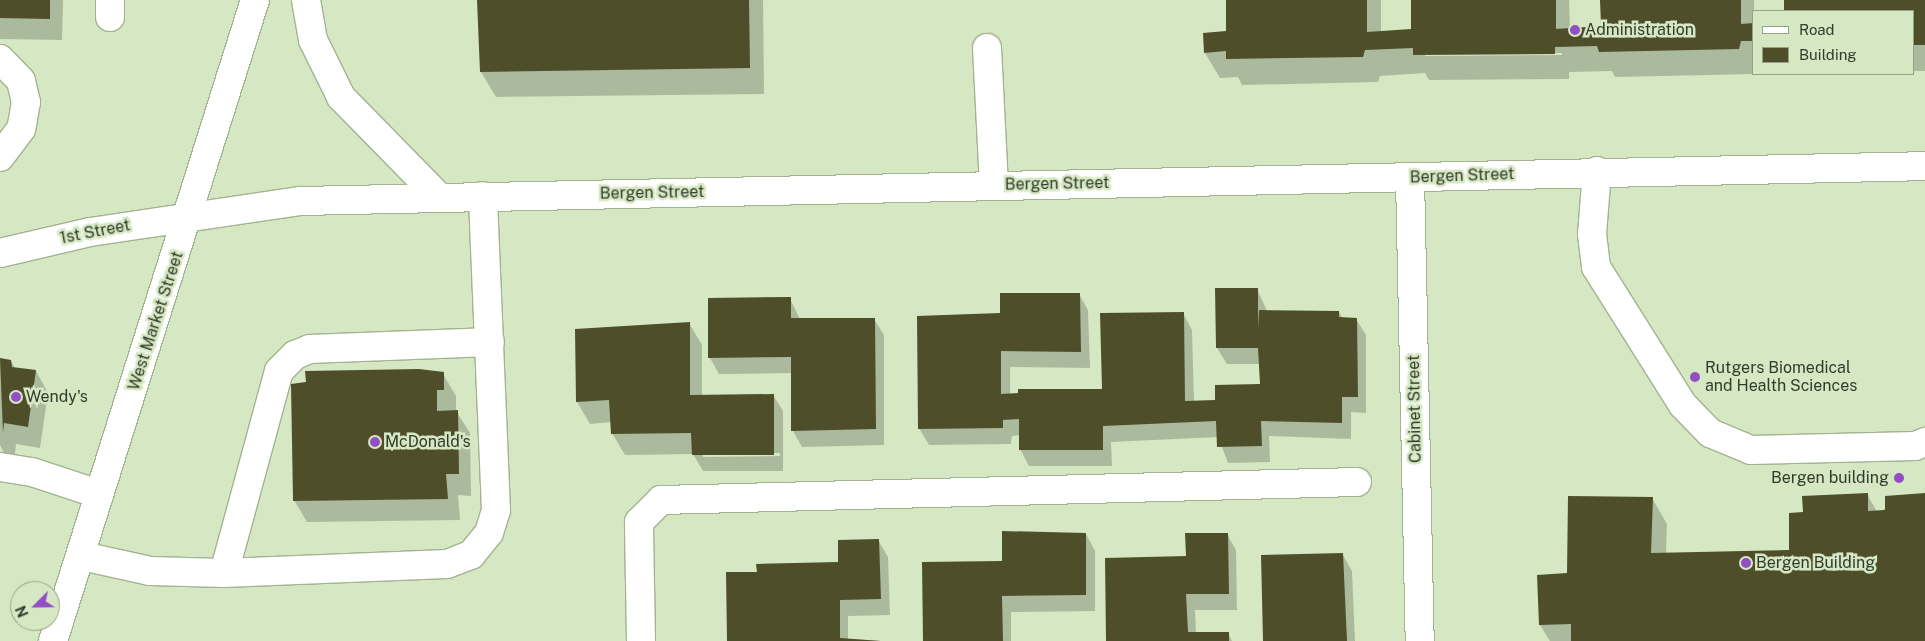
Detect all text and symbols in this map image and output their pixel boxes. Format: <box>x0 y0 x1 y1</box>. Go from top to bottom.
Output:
legend <box>1752 10 1915 75</box>
place label: Administration <box>1585 20 1694 40</box>
text: Road <box>1799 21 1835 38</box>
marker: Administration <box>1569 24 1581 36</box>
text: Building <box>1799 46 1857 63</box>
street label: Bergen Street <box>1409 165 1515 187</box>
street label: Bergen Street <box>1005 173 1109 195</box>
street label: Bergen Street <box>600 182 704 204</box>
street label: 1st Street <box>58 216 132 248</box>
street label: West Market Street <box>124 249 188 393</box>
street label: Cabinet Street <box>1404 355 1426 463</box>
place label: Rutgers Biomedical and Health Sciences <box>1705 358 1857 396</box>
marker: Rutgers Biomedical and Health Sciences <box>1689 371 1701 383</box>
place label: Wendy's <box>26 387 88 407</box>
marker: Wendy's <box>10 391 22 403</box>
place label: McDonald's <box>385 432 471 452</box>
marker: McDonald's <box>369 436 381 448</box>
place label: Bergen building <box>1771 468 1889 488</box>
marker: Bergen building <box>1893 472 1905 484</box>
place label: Bergen Building <box>1756 553 1875 573</box>
marker: Bergen Building <box>1740 557 1752 569</box>
north arrow <box>10 581 60 631</box>
text: N <box>13 603 32 620</box>

